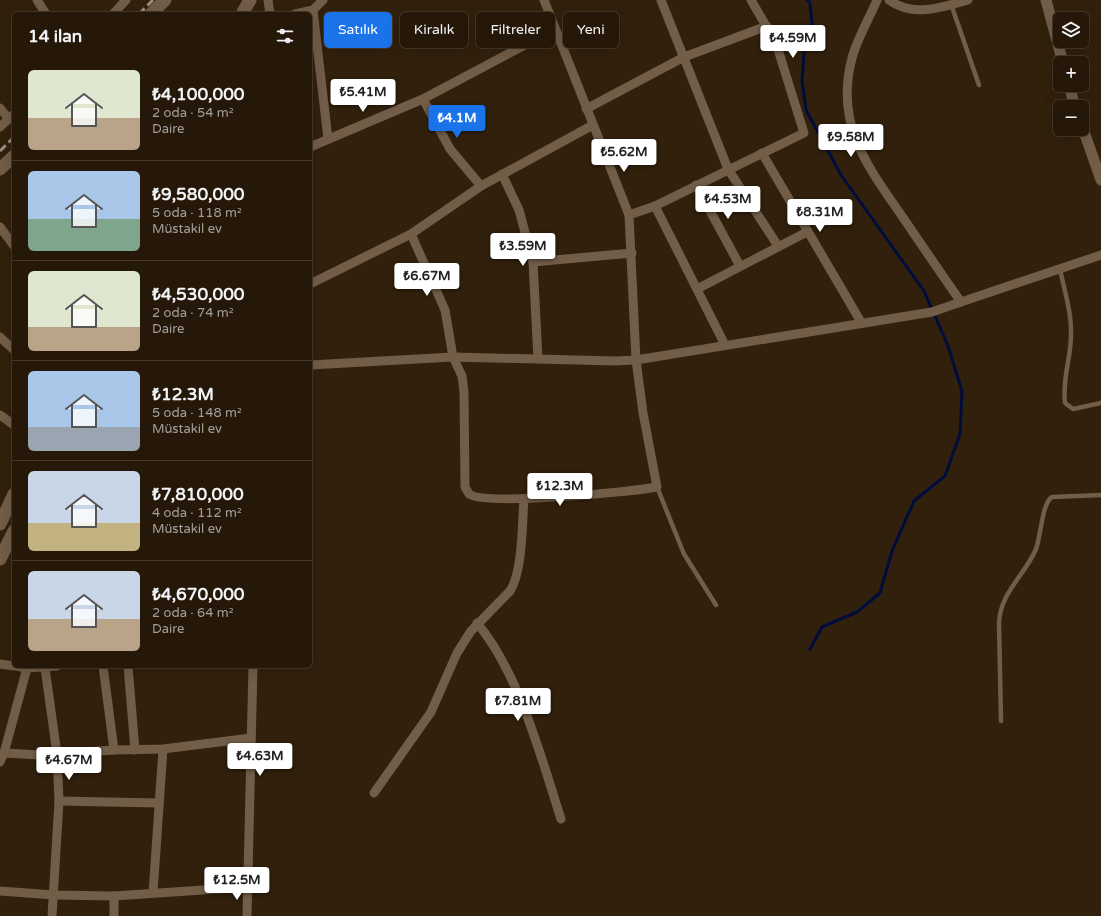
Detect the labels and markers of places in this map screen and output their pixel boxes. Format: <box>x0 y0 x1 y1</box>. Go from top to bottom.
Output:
pin: ₺4.59M <box>760 25 826 59</box>
pin: ₺5.41M <box>330 79 396 113</box>
pin: ₺4.1M <box>429 105 485 139</box>
pin: ₺9.58M <box>818 124 884 158</box>
pin: ₺5.62M <box>591 139 657 173</box>
pin: ₺4.53M <box>695 186 761 220</box>
pin: ₺8.31M <box>787 199 853 233</box>
pin: ₺3.59M <box>490 233 556 267</box>
pin: ₺6.67M <box>394 263 460 297</box>
pin: ₺12.3M <box>527 473 593 507</box>
pin: ₺7.81M <box>485 688 551 722</box>
pin: ₺4.63M <box>227 743 293 777</box>
pin: ₺4.67M <box>36 747 102 781</box>
pin: ₺12.5M <box>204 867 270 901</box>

